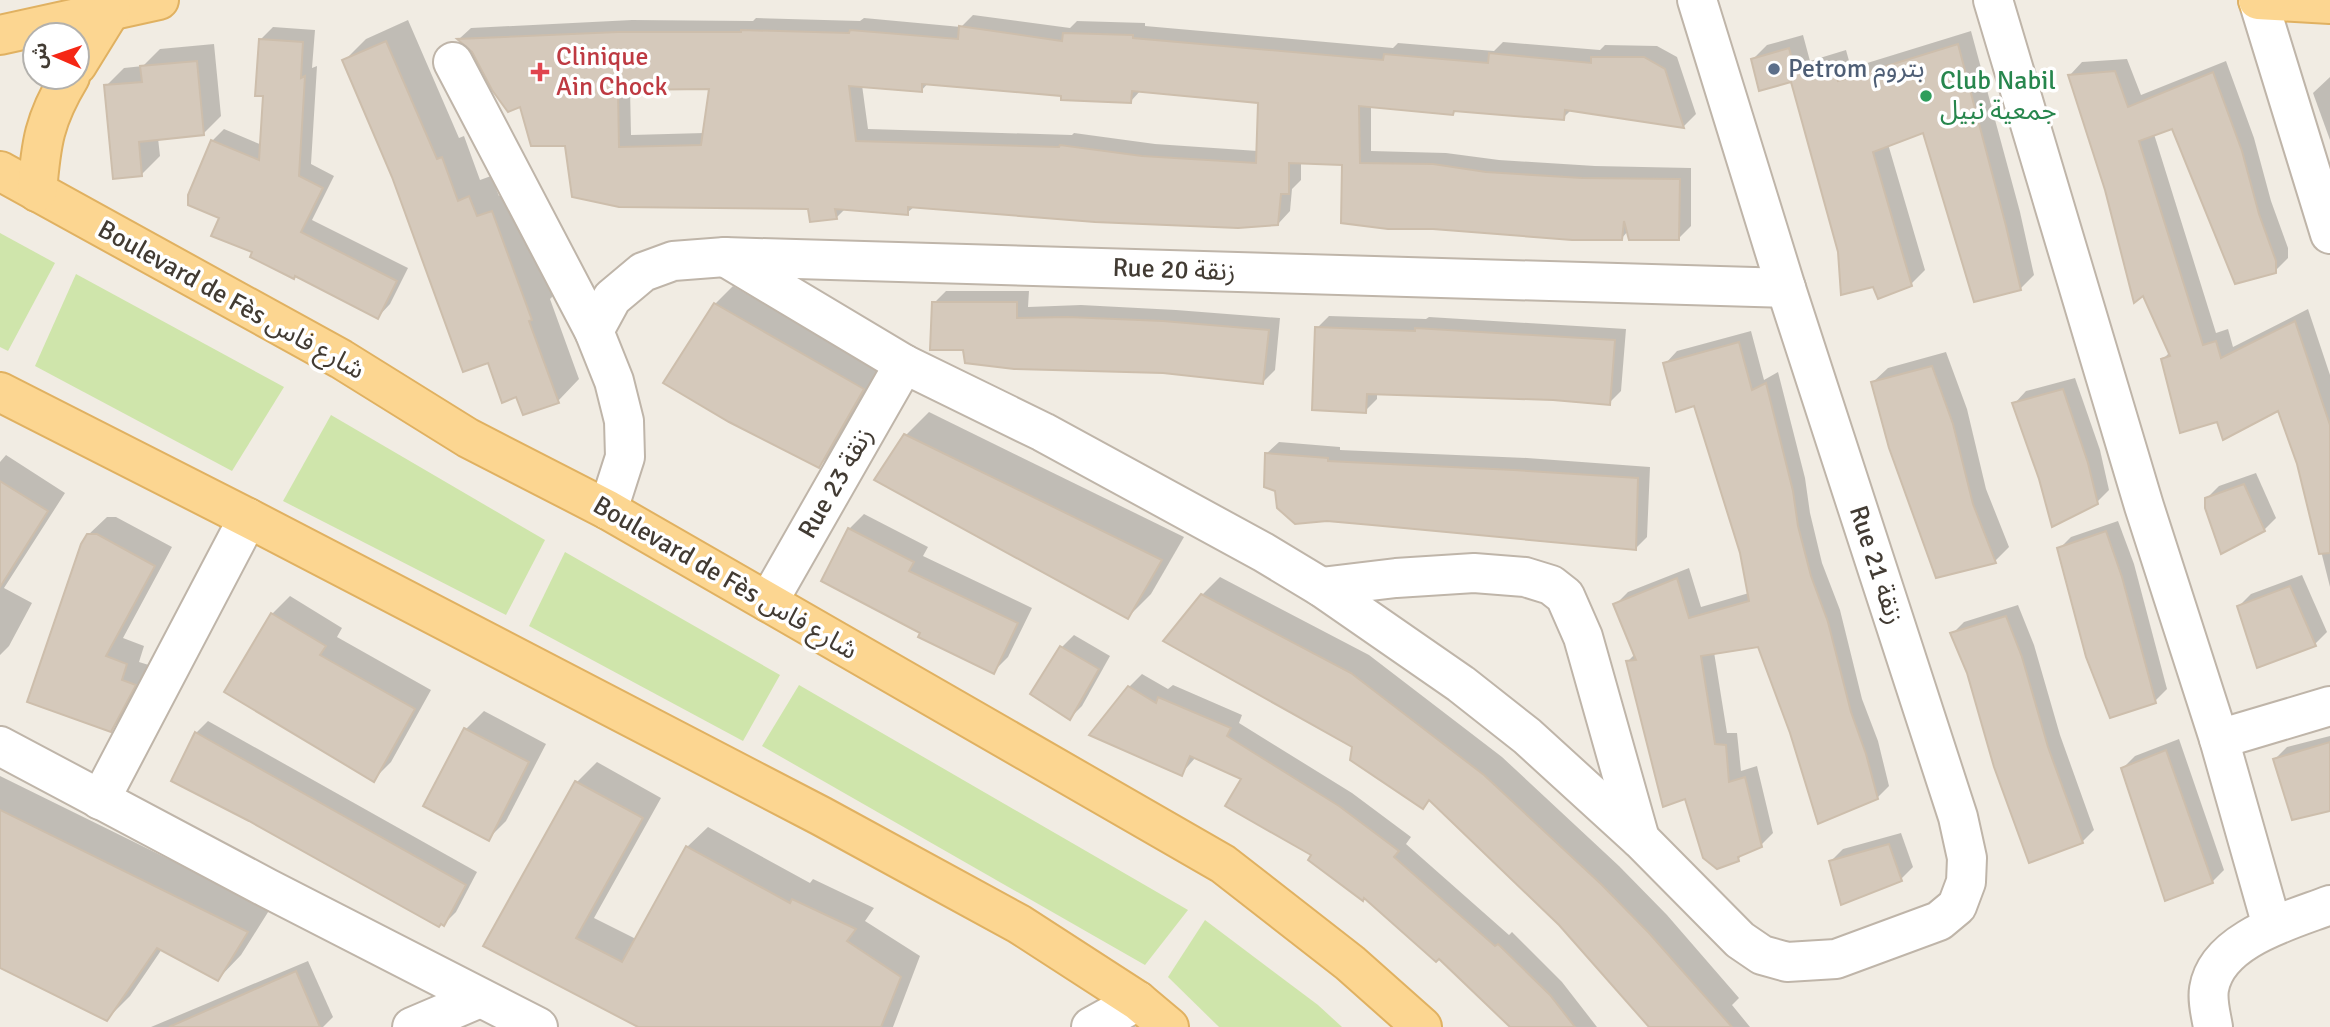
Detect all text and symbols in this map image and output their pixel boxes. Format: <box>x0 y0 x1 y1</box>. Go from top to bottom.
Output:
north arrow <box>21 21 91 91</box>
place label: Clinique Ain Chock <box>556 41 668 103</box>
text: ش <box>28 42 52 69</box>
place label: Petrom بتروم <box>1788 53 1924 88</box>
marker: Petrom بتروم <box>1766 61 1782 77</box>
marker: Clinique Ain Chock <box>530 62 550 82</box>
place label: Club Nabil جمعية نبيل <box>1940 65 2057 127</box>
marker: Club Nabil جمعية نبيل <box>1918 88 1934 104</box>
street label: Boulevard de Fès شارع فاس <box>91 213 370 388</box>
street label: Rue 20 زنقة <box>1112 252 1236 288</box>
street label: Rue 23 زنقة <box>791 422 881 544</box>
street label: Boulevard de Fès شارع فاس <box>586 489 863 669</box>
street label: Rue 21 زنقة <box>1842 502 1910 628</box>

